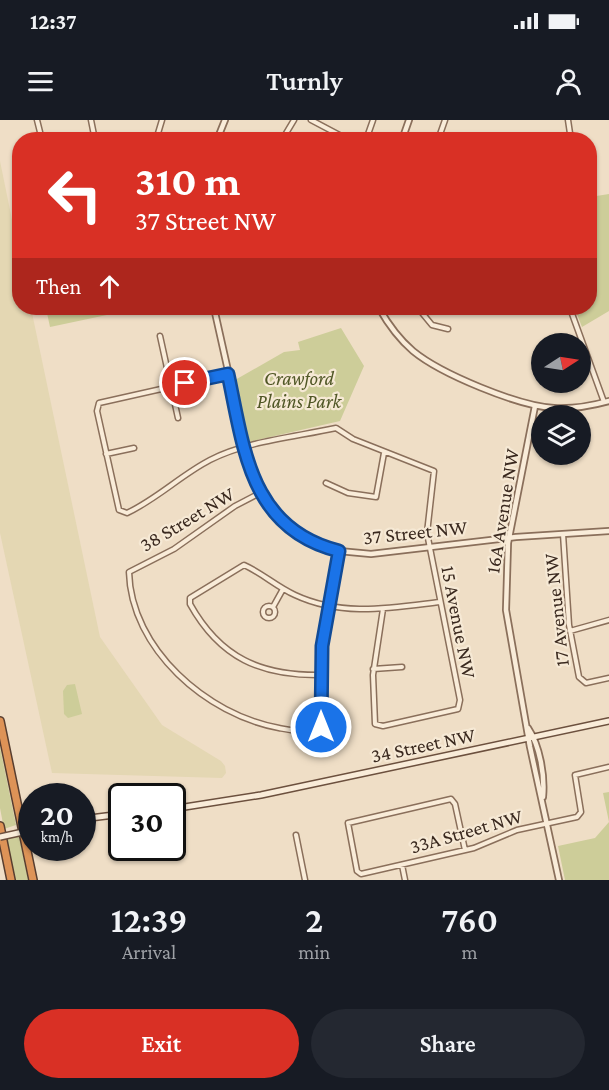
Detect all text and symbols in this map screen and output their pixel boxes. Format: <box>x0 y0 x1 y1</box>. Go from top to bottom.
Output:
text: 12:37 <box>30 9 77 34</box>
icon: menu <box>24 65 57 98</box>
icon: person <box>552 65 585 98</box>
text: Turnly <box>266 66 343 96</box>
icon: left <box>36 156 114 234</box>
text: 310 m <box>135 157 240 204</box>
text: 37 Street NW <box>135 206 276 236</box>
icon: ahead <box>93 270 126 303</box>
text: Then <box>36 274 81 299</box>
north arrow <box>531 333 591 393</box>
map controls <box>531 333 591 465</box>
pin <box>159 357 210 408</box>
icon: arrive <box>168 366 201 399</box>
park label: Crawford Plains Park <box>257 367 342 412</box>
button: layers <box>531 405 591 465</box>
street label: 16A Avenue NW <box>481 446 523 575</box>
street label: 38 Street NW <box>136 482 239 556</box>
street label: 37 Street NW <box>362 516 469 548</box>
street label: 17 Avenue NW <box>539 552 573 668</box>
street label: 15 Avenue NW <box>437 564 481 681</box>
position arrow <box>289 695 353 759</box>
street label: 34 Street NW <box>369 723 478 767</box>
speed limit sign: 30 <box>108 783 186 861</box>
text: 20 <box>40 798 74 831</box>
street label: 33A Street NW <box>407 804 525 858</box>
text: km/h <box>41 829 73 845</box>
text: 12:39 <box>111 900 187 940</box>
text: 2 <box>305 900 323 940</box>
text: 760 <box>441 900 498 940</box>
text: Arrival <box>122 941 176 963</box>
text: min <box>298 941 330 963</box>
text: m <box>462 941 478 963</box>
button: Exit <box>24 1009 299 1078</box>
button: Share <box>311 1009 585 1078</box>

